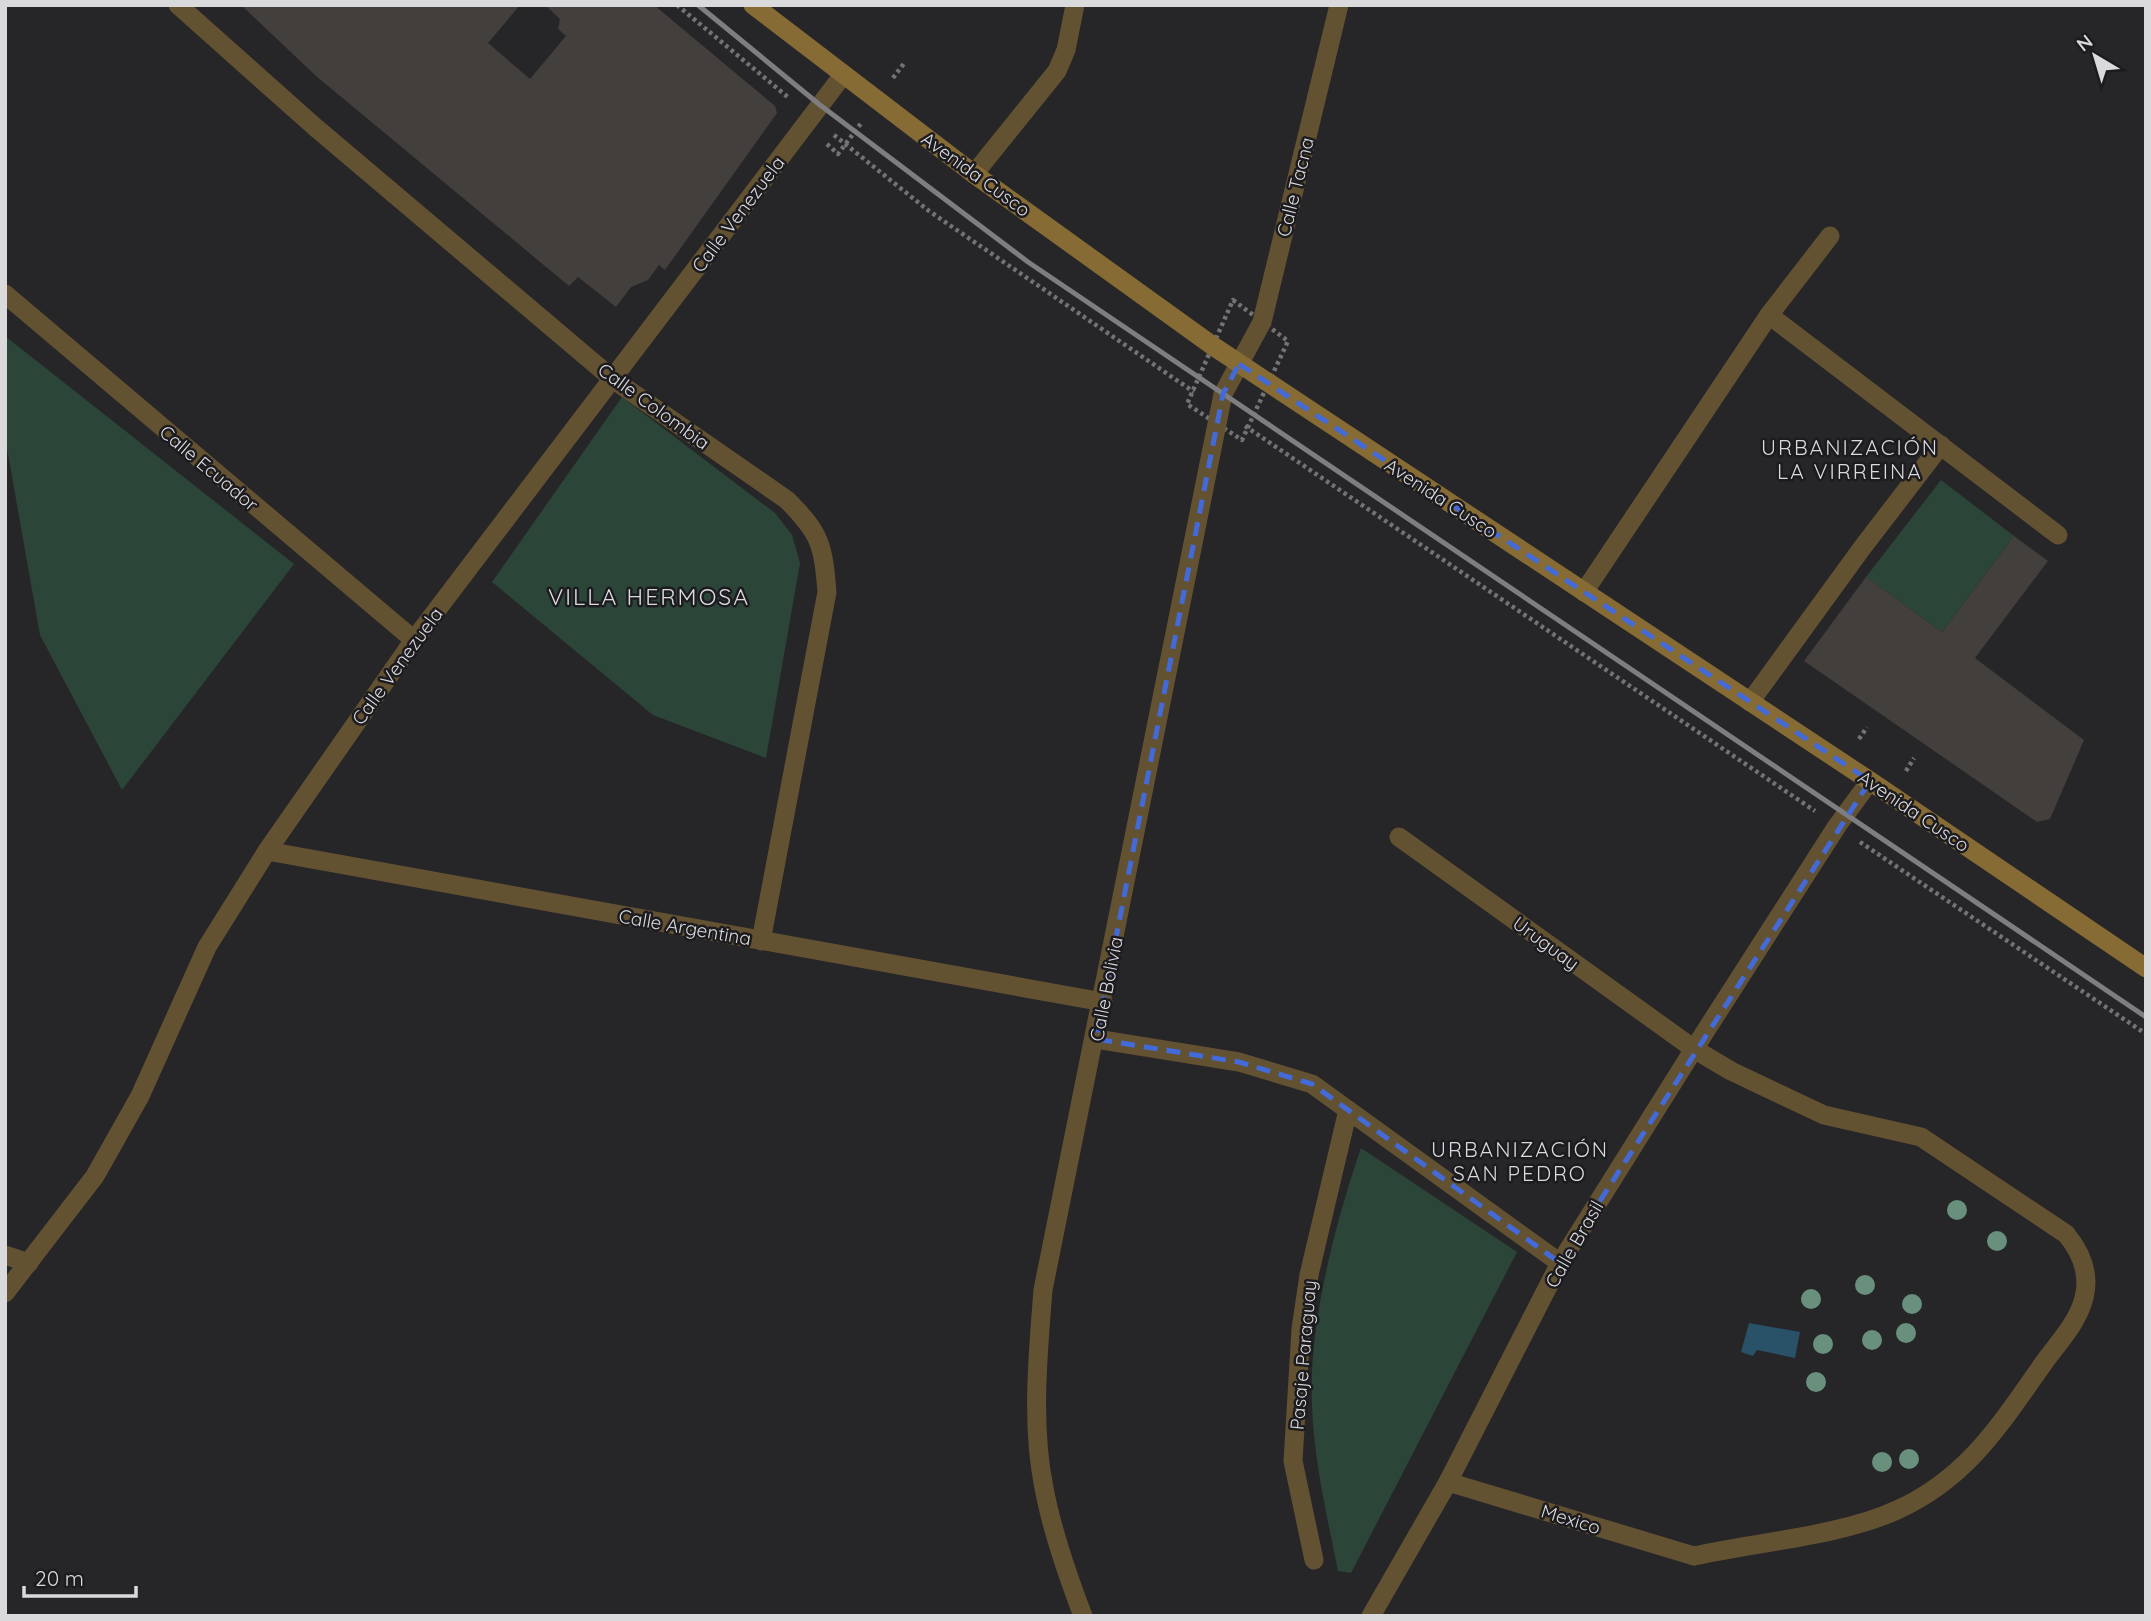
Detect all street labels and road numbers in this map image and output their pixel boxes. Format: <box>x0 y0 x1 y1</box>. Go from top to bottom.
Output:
street label: Avenida Cusco <box>917 126 1035 222</box>
street label: Calle Tacna <box>1271 135 1319 239</box>
street label: Calle Venezuela <box>686 151 790 277</box>
street label: Calle Colombia <box>593 357 715 455</box>
street label: Calle Ecuador <box>155 420 264 517</box>
street label: Avenida Cusco <box>1380 453 1502 543</box>
street label: Calle Venezuela <box>346 602 448 730</box>
street label: Avenida Cusco <box>1854 765 1974 857</box>
street label: Calle Argentina <box>617 904 753 950</box>
street label: Uruguay <box>1508 911 1584 975</box>
street label: Calle Bolivia <box>1084 935 1128 1043</box>
street label: Calle Brasil <box>1539 1196 1609 1292</box>
street label: Pasaje Paraguay <box>1284 1279 1322 1431</box>
street label: Mexico <box>1538 1499 1604 1539</box>

